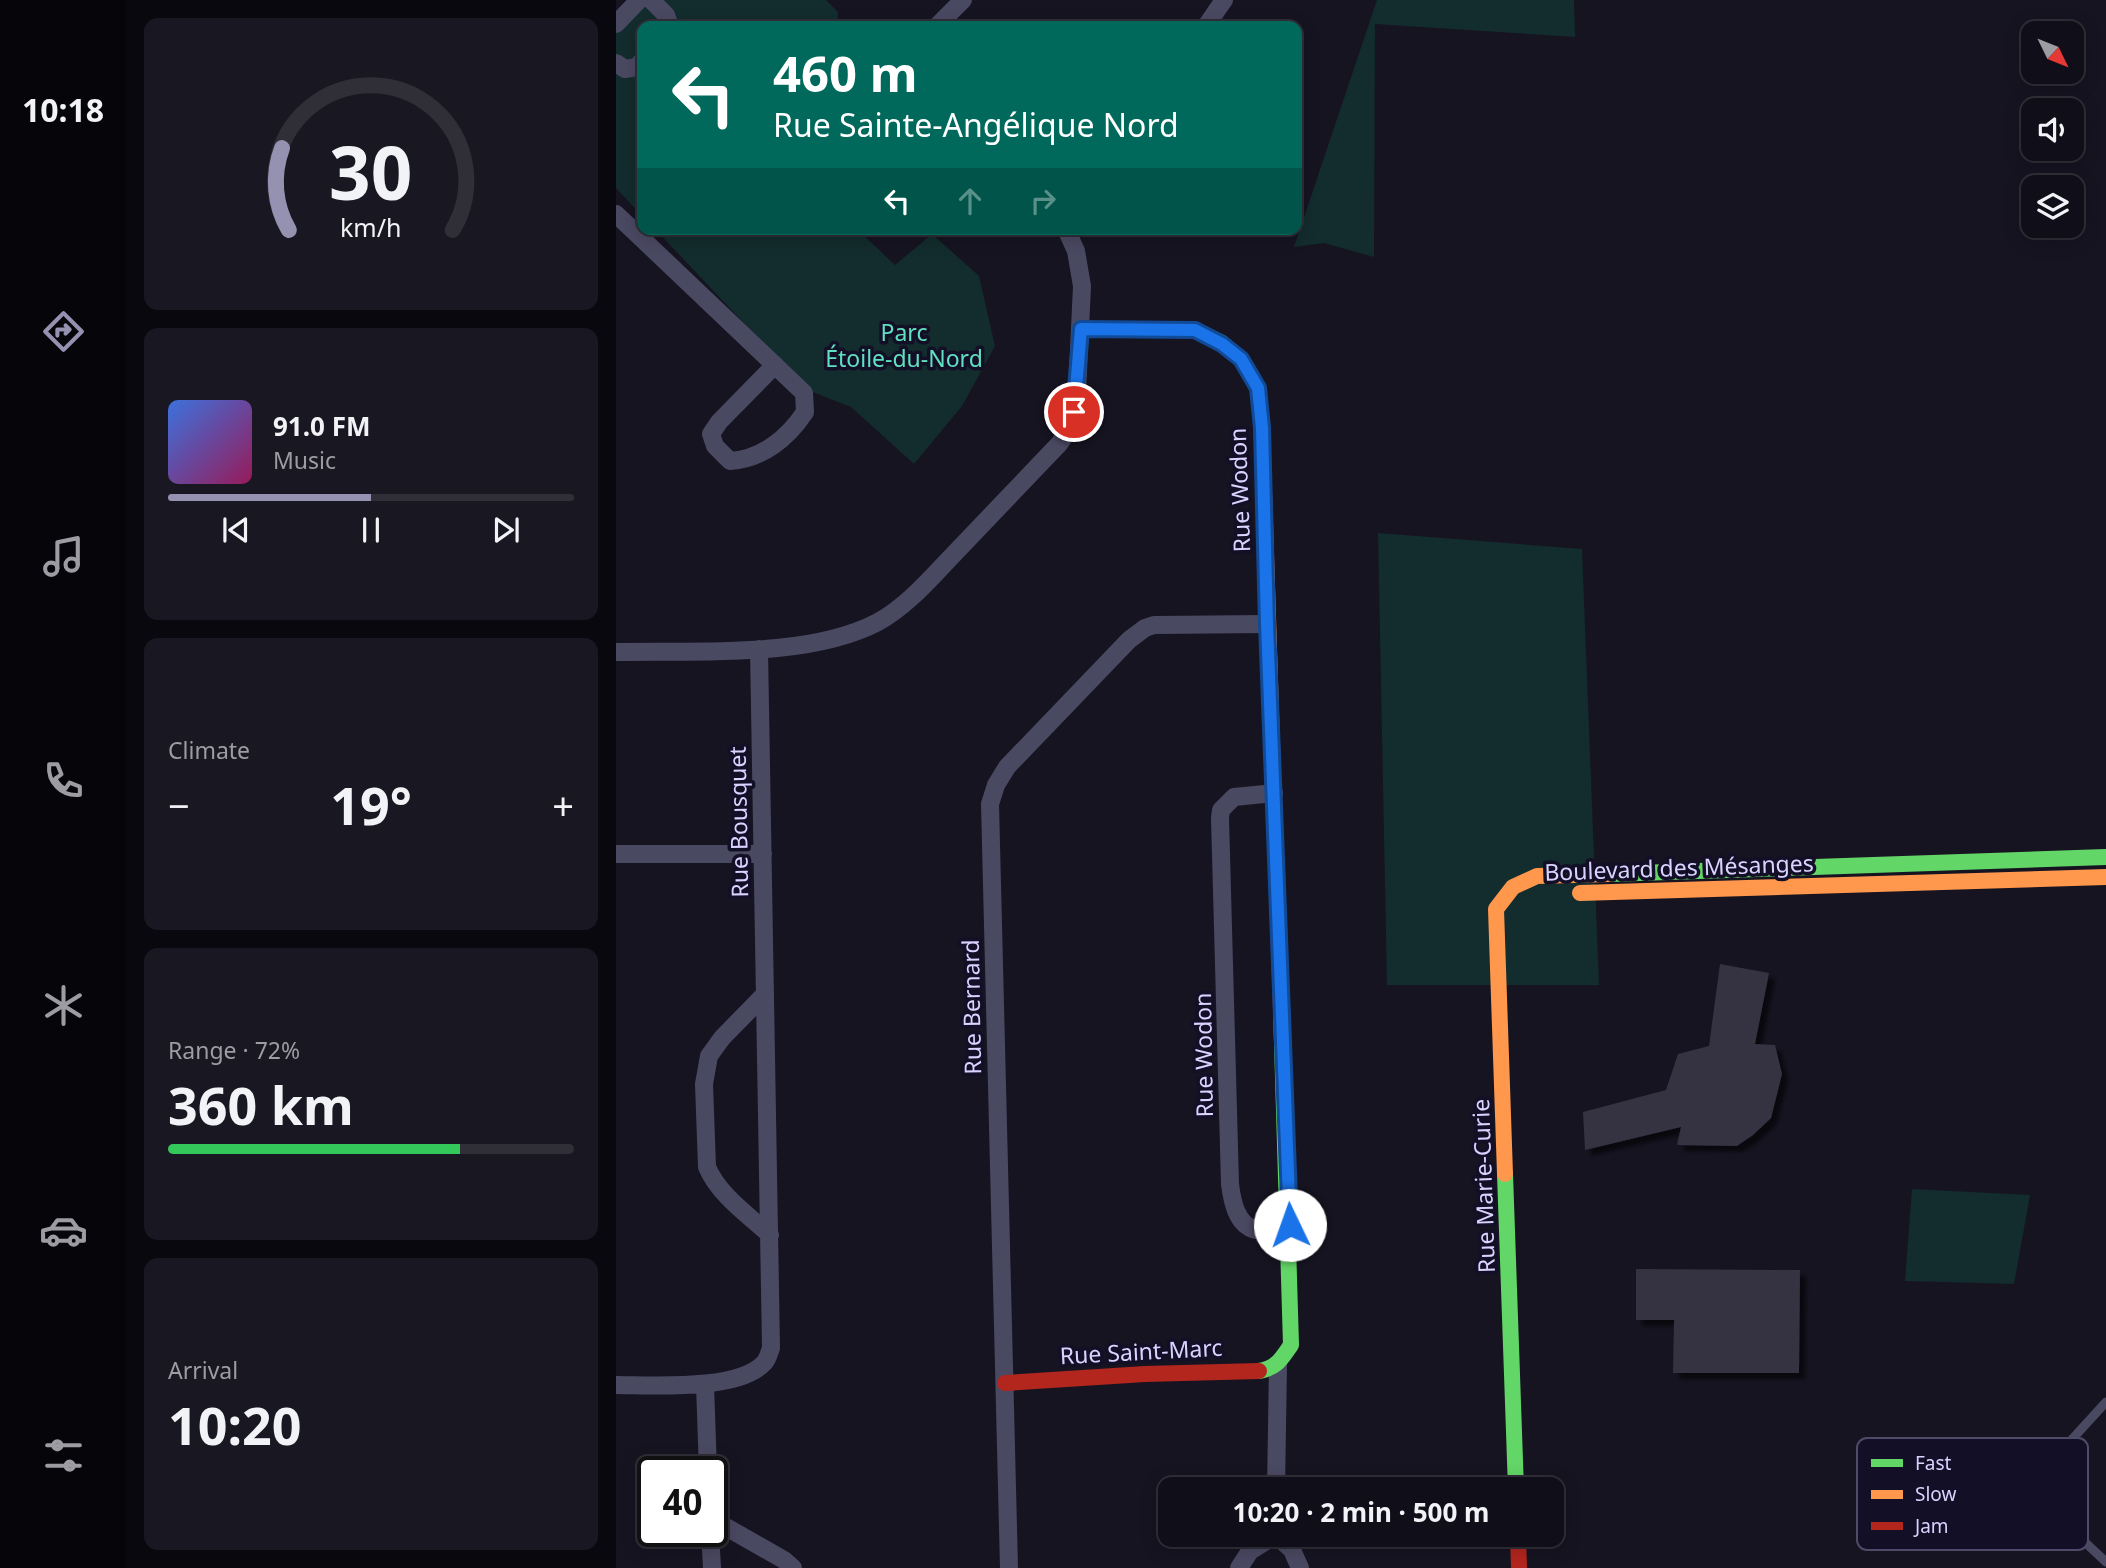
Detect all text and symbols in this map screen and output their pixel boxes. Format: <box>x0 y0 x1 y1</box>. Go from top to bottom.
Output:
north arrow <box>2021 21 2084 84</box>
map controls <box>2021 21 2084 238</box>
text: 460 m <box>773 40 918 106</box>
icon: left <box>658 49 749 140</box>
text: 10:18 <box>22 88 104 131</box>
button: sound <box>2021 98 2084 161</box>
text: Rue Sainte-Angélique Nord <box>773 103 1179 146</box>
text: 30 <box>329 122 413 221</box>
button: layers <box>2021 175 2084 238</box>
icon: left <box>878 182 916 220</box>
icon: ahead <box>951 182 989 220</box>
icon: right <box>1024 182 1062 220</box>
text: km/h <box>340 210 402 244</box>
icon: directions <box>39 307 88 356</box>
park label: Parc Étoile-du-Nord <box>825 316 983 374</box>
pin <box>1044 382 1104 442</box>
icon: arrive <box>1055 393 1093 431</box>
text: 91.0 FM <box>273 408 370 444</box>
street label: Rue Wodon <box>1221 427 1257 553</box>
text: Music <box>273 444 336 476</box>
icon: previous <box>217 511 255 549</box>
icon: pause <box>352 511 390 549</box>
icon: next <box>487 511 525 549</box>
icon: music <box>39 532 88 581</box>
text: Climate <box>168 734 250 766</box>
street label: Rue Bousquet <box>721 746 755 898</box>
icon: phone <box>39 756 88 805</box>
text: 19° <box>330 769 412 840</box>
text: − <box>168 779 190 831</box>
text: + <box>552 779 574 831</box>
street label: Boulevard des Mésanges <box>1544 846 1814 888</box>
street label: Rue Bernard <box>954 939 988 1075</box>
icon: climate <box>39 981 88 1030</box>
street label: Rue Wodon <box>1186 992 1220 1118</box>
text: Range · 72% <box>168 1034 300 1066</box>
text: 360 km <box>168 1069 354 1140</box>
street label: Rue Marie-Curie <box>1464 1098 1502 1274</box>
position arrow <box>1253 1188 1327 1262</box>
icon: car <box>39 1206 88 1255</box>
street label: Rue Saint-Marc <box>1059 1331 1223 1371</box>
text: Arrival <box>168 1354 238 1386</box>
text: 10:20 <box>168 1389 302 1460</box>
icon: filters <box>39 1431 88 1480</box>
legend <box>1857 1438 2088 1550</box>
text: Fast <box>1915 1450 1952 1476</box>
speed limit sign: 40 <box>637 1456 728 1547</box>
text: Slow <box>1915 1481 1956 1507</box>
text: 10:20 · 2 min · 500 m <box>1233 1494 1489 1530</box>
text: Jam <box>1913 1513 1949 1539</box>

